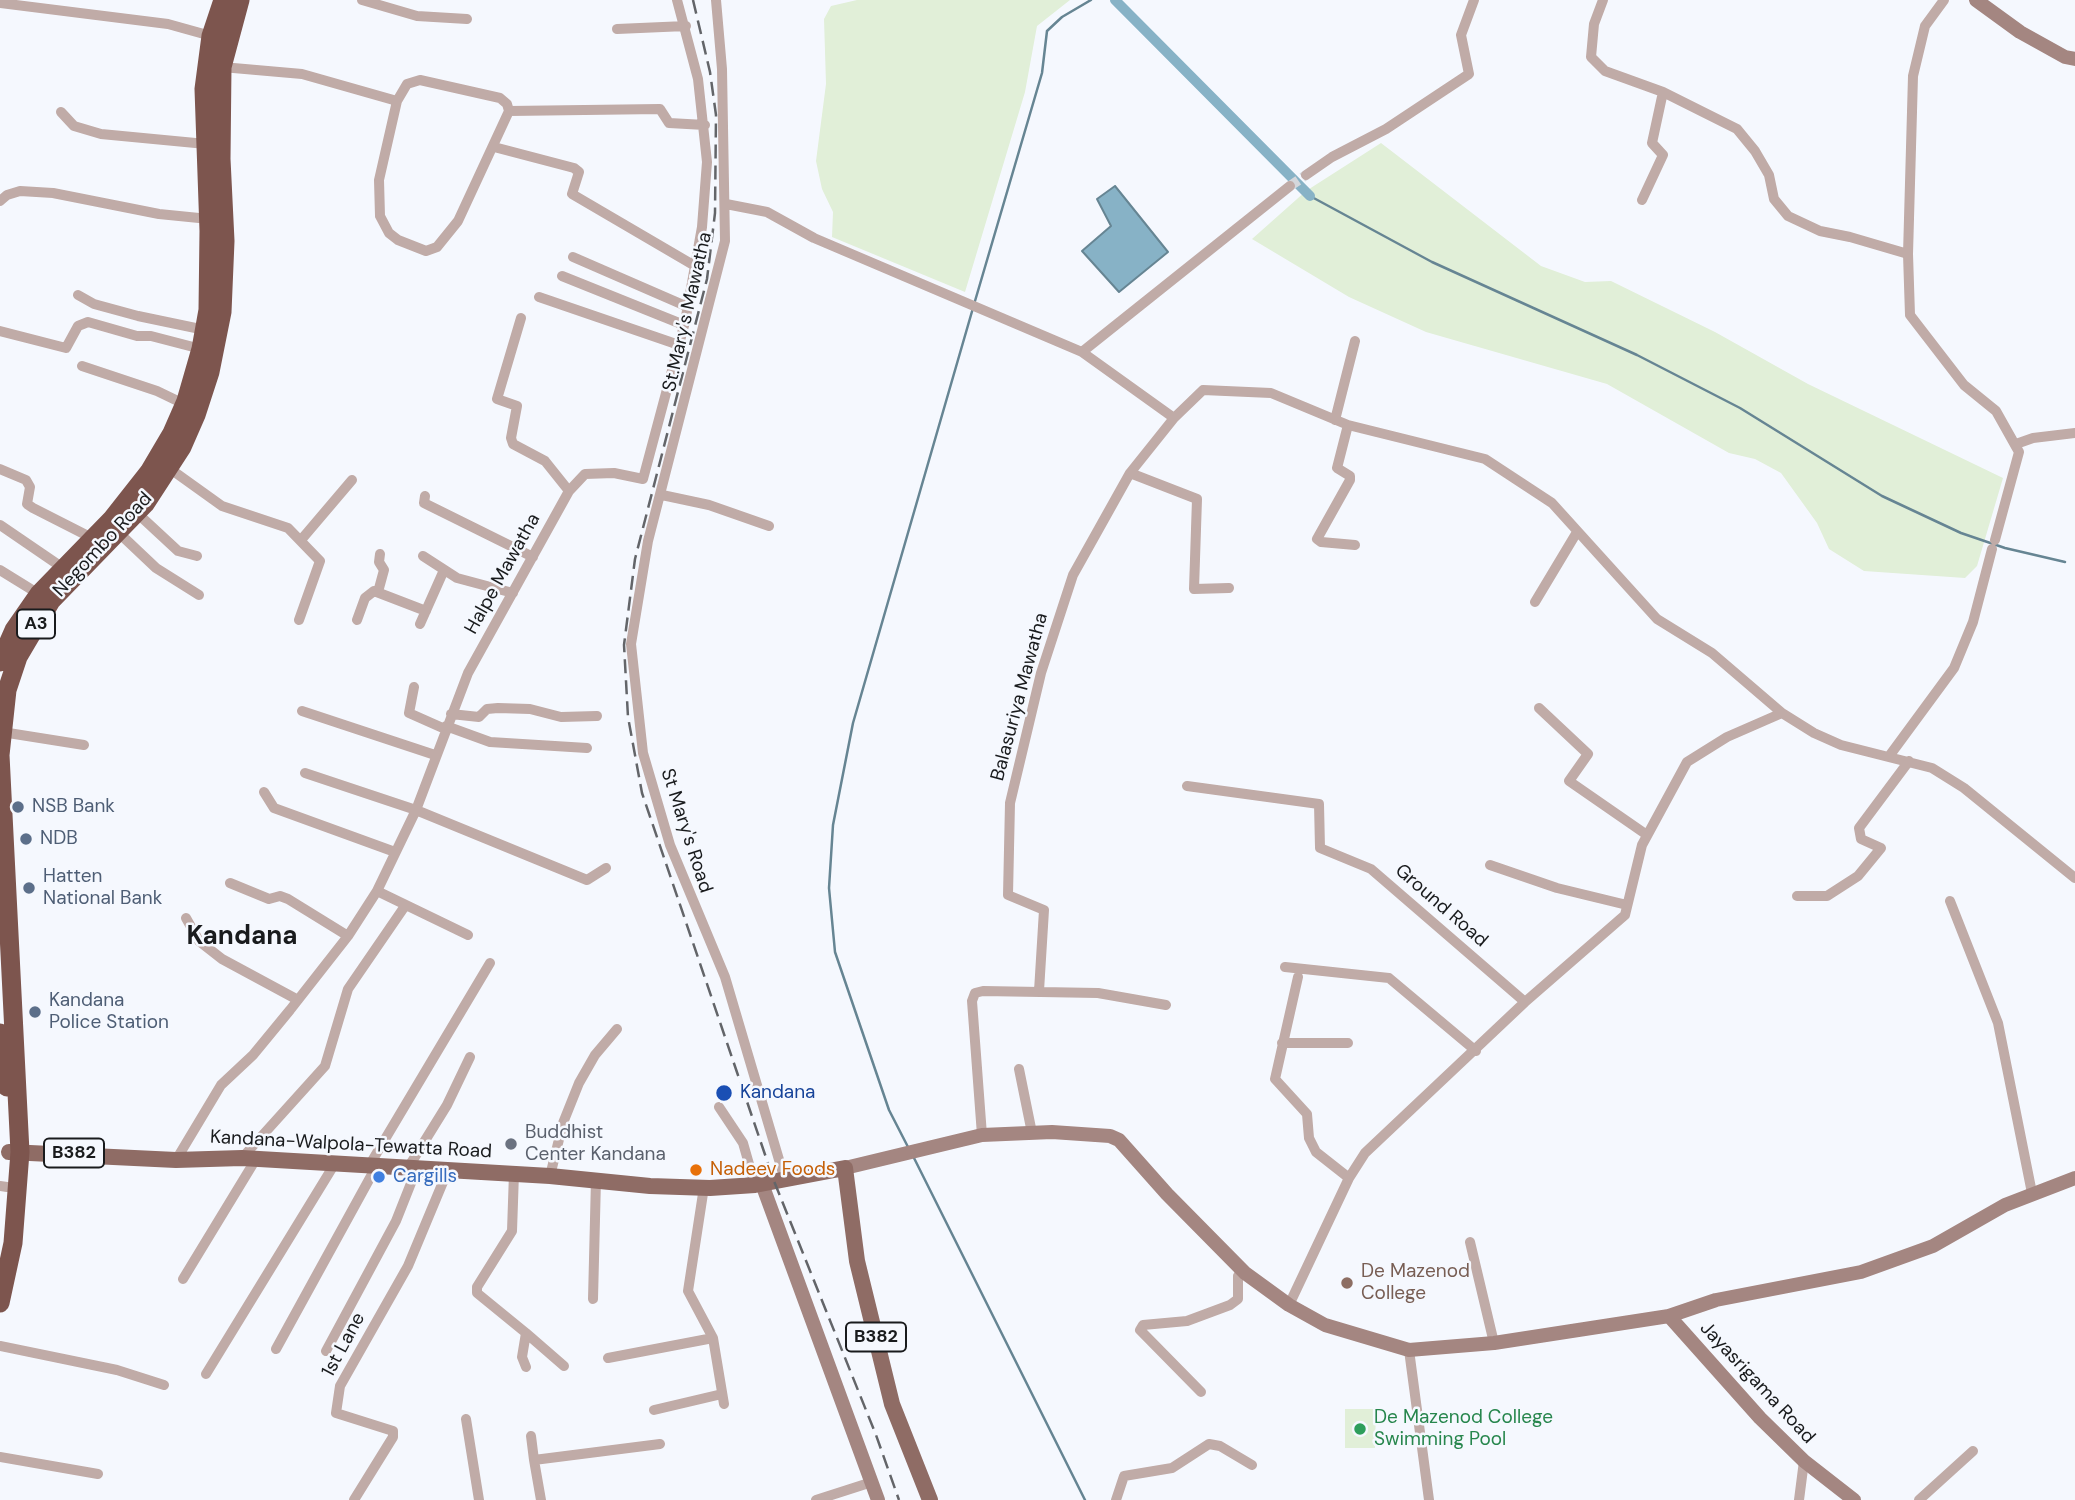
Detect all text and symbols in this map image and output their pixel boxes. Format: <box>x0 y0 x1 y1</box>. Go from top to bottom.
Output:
street label: St.Mary's Mawatha <box>659 230 717 394</box>
street label: Negombo Road <box>49 488 157 602</box>
street label: Halpe Mawatha <box>460 510 546 638</box>
road number: A3 <box>17 610 55 638</box>
street label: Balasuriya Mawatha <box>987 611 1053 783</box>
street label: St Mary's Road <box>655 766 717 896</box>
place label: NSB Bank <box>32 796 115 818</box>
marker: NSB Bank <box>10 799 26 815</box>
place label: NDB <box>40 828 78 850</box>
marker: NDB <box>18 831 34 847</box>
street label: Ground Road <box>1390 860 1492 952</box>
place label: Hatten National Bank <box>43 866 162 910</box>
marker: Hatten National Bank <box>21 880 37 896</box>
district label: Kandana <box>187 921 297 953</box>
place label: Kandana Police Station <box>49 990 169 1034</box>
marker: Kandana Police Station <box>27 1004 43 1020</box>
place label: Kandana <box>740 1082 815 1104</box>
marker: Kandana <box>714 1083 734 1103</box>
place label: Buddhist Center Kandana <box>525 1122 666 1166</box>
street label: Kandana-Walpola-Tewatta Road <box>210 1126 492 1164</box>
marker: Buddhist Center Kandana <box>503 1136 519 1152</box>
road number: B382 <box>44 1138 104 1168</box>
place label: Nadeev Foods <box>710 1159 835 1181</box>
marker: Nadeev Foods <box>688 1162 704 1178</box>
place label: Cargills <box>393 1166 457 1188</box>
marker: Cargills <box>371 1169 387 1185</box>
place label: De Mazenod College <box>1361 1261 1470 1305</box>
marker: De Mazenod College <box>1339 1275 1355 1291</box>
street label: 1st Lane <box>318 1309 370 1381</box>
street label: Jayasrigama Road <box>1695 1317 1819 1449</box>
road number: B382 <box>846 1322 906 1352</box>
place label: De Mazenod College Swimming Pool <box>1374 1407 1553 1451</box>
marker: De Mazenod College Swimming Pool <box>1352 1421 1368 1437</box>

